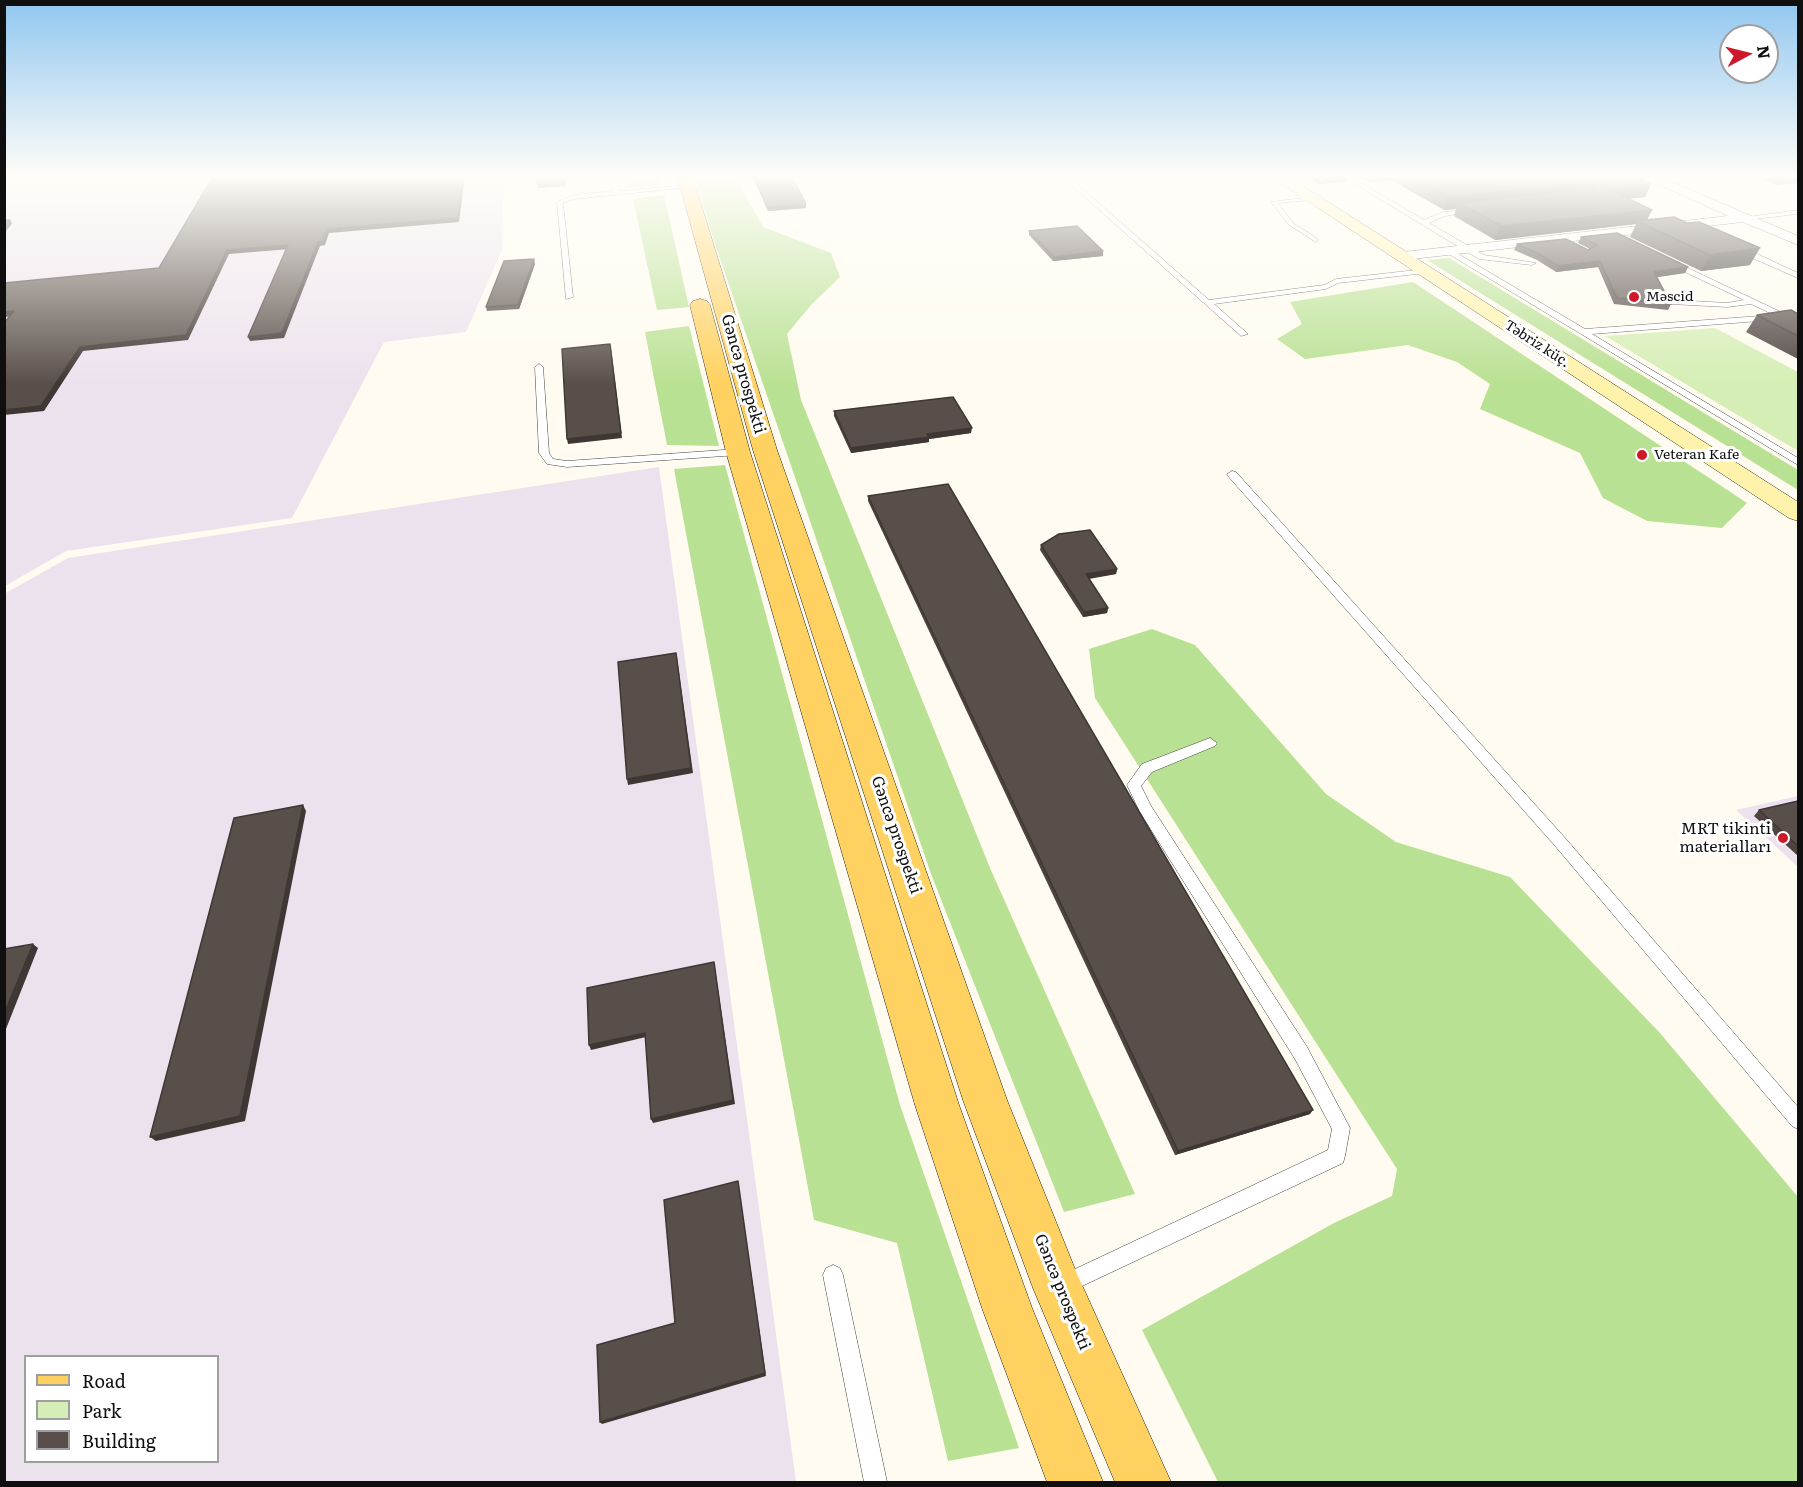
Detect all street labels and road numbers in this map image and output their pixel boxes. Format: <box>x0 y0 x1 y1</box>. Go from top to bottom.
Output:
street label: Gəncə prospekti <box>717 312 769 436</box>
street label: Təbriz küç. <box>1501 317 1573 371</box>
street label: Gəncə prospekti <box>867 774 925 896</box>
street label: Gəncə prospekti <box>1030 1231 1094 1353</box>

